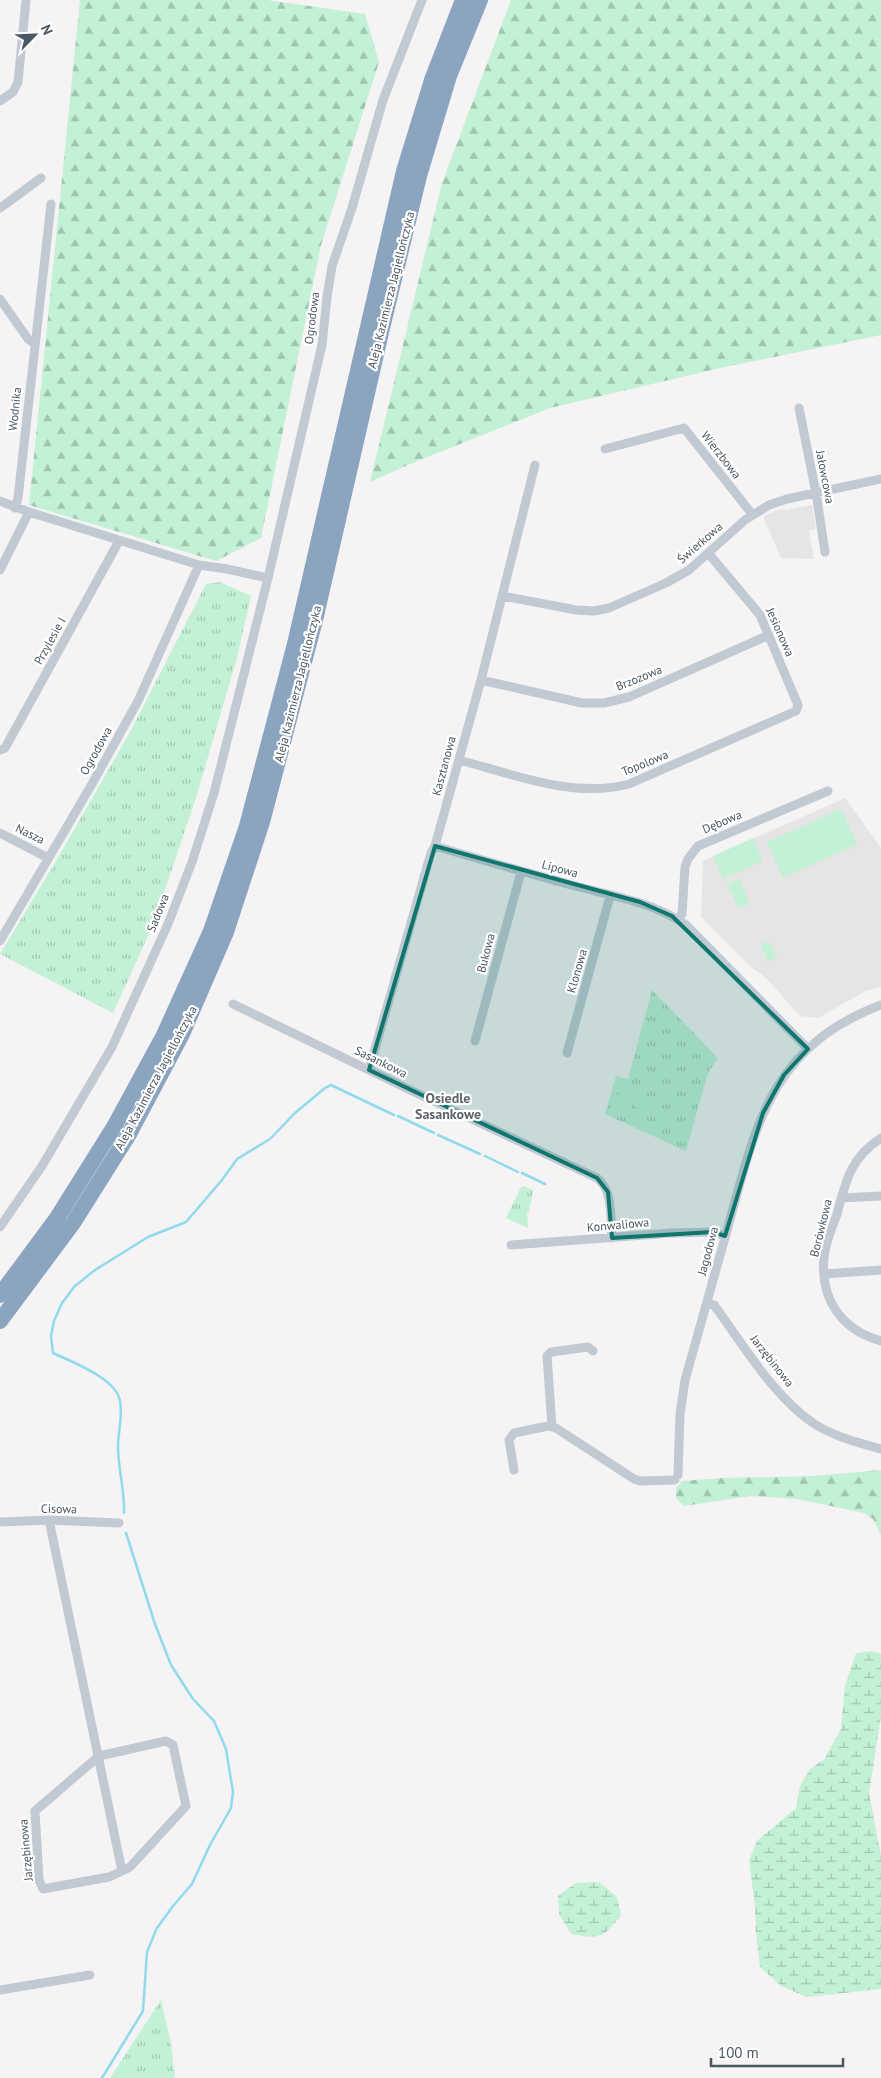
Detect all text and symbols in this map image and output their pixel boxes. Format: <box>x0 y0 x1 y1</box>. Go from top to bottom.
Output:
north arrow <box>10 10 60 60</box>
text: N <box>37 22 57 38</box>
street label: Aleja Kazimierza Jagiellończyka <box>364 210 417 370</box>
street label: Ogrodowa <box>301 291 322 345</box>
street label: Wodnika <box>5 386 24 432</box>
street label: Wierzbowa <box>698 428 745 482</box>
street label: Jałowcowa <box>813 448 838 505</box>
street label: Świerkowa <box>674 519 725 566</box>
street label: Aleja Kazimierza Jagiellończyka <box>271 604 324 764</box>
street label: Jesionowa <box>763 604 798 659</box>
street label: Przylesie I <box>30 614 69 667</box>
street label: Brzozowa <box>613 661 664 694</box>
street label: Ogrodowa <box>76 724 115 777</box>
street label: Kasztanowa <box>428 734 459 797</box>
street label: Topolowa <box>619 746 670 779</box>
street label: Dębowa <box>700 807 744 837</box>
street label: Nasza <box>13 820 47 847</box>
street label: Lipowa <box>540 856 580 881</box>
street label: Sadowa <box>143 891 172 934</box>
street label: Bukowa <box>473 931 498 974</box>
street label: Klonowa <box>563 947 590 995</box>
street label: Aleja Kazimierza Jagiellończyka <box>111 1003 200 1152</box>
street label: Sasankowa <box>353 1042 410 1081</box>
district label: Osiedle Sasankowe <box>415 1089 481 1123</box>
street label: Borówkowa <box>806 1197 835 1258</box>
street label: Konwaliowa <box>586 1214 650 1235</box>
street label: Jagodowa <box>694 1225 721 1278</box>
street label: Jarzębinowa <box>747 1331 797 1390</box>
street label: Cisowa <box>41 1501 77 1516</box>
street label: Jarzębinowa <box>15 1818 36 1883</box>
scale bar <box>711 2036 844 2068</box>
text: 100 m <box>718 2043 759 2062</box>

